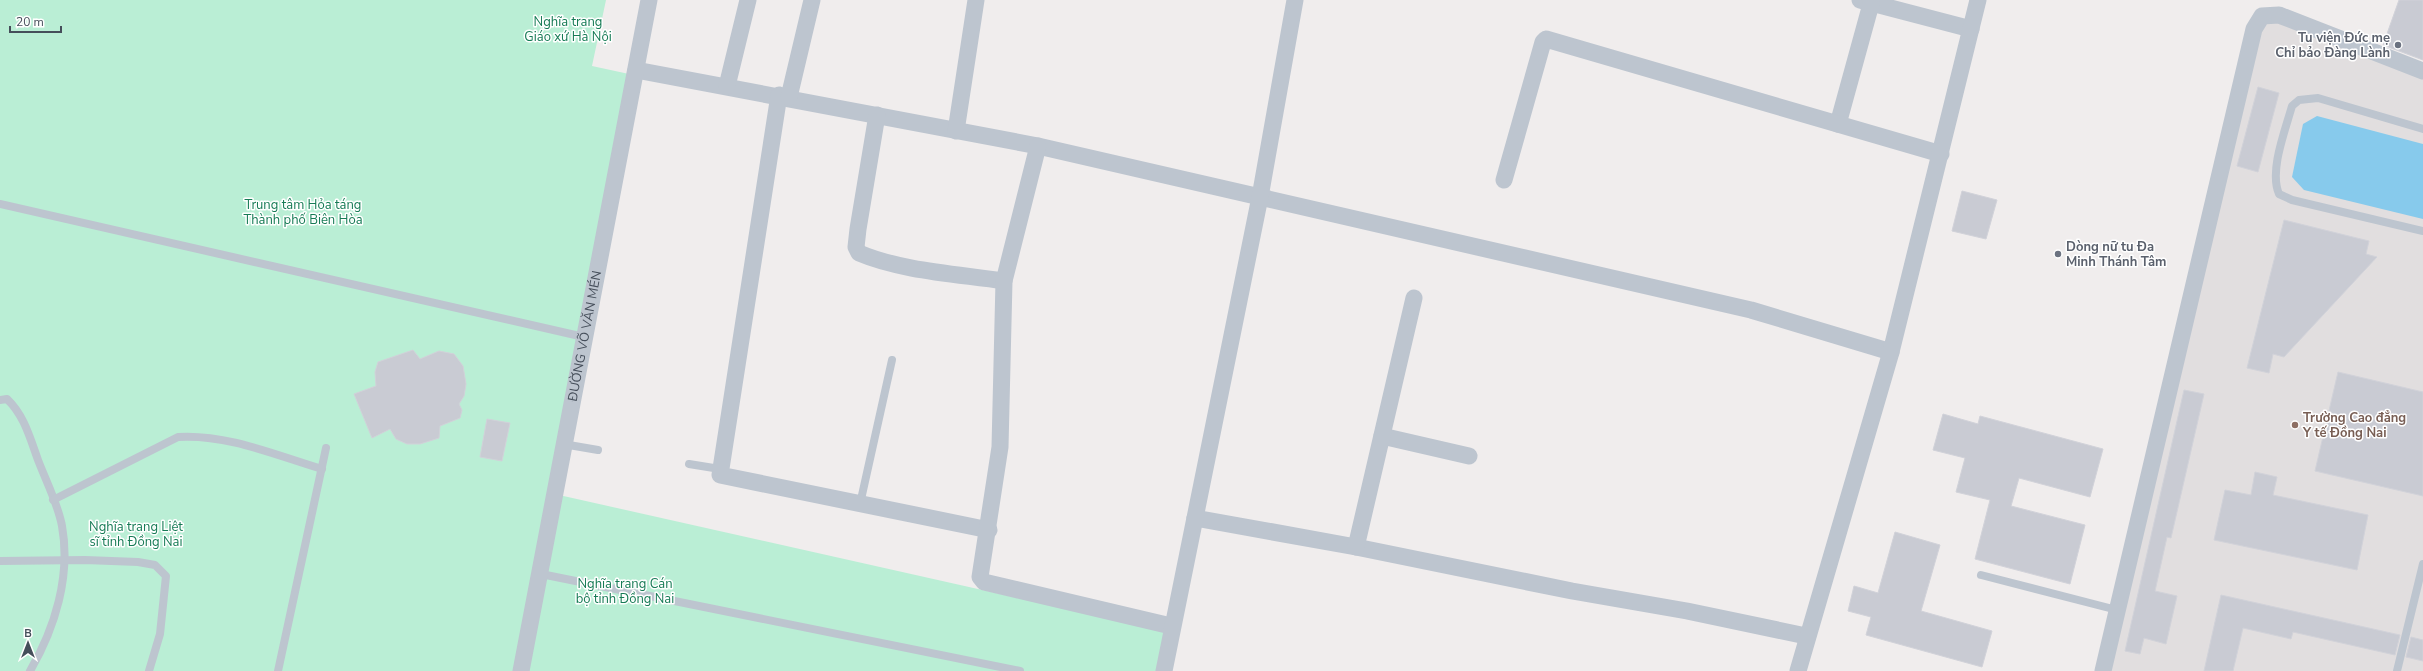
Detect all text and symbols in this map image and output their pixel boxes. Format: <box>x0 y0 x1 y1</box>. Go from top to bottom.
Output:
scale bar <box>10 8 61 34</box>
park label: Nghĩa trang Giáo xứ Hà Nội <box>524 13 612 46</box>
text: 20 m <box>16 14 44 30</box>
place label: Tu viện Đức mẹ Chỉ bảo Đàng Lành <box>2275 29 2390 62</box>
marker: Tu viện Đức mẹ Chỉ bảo Đàng Lành <box>2393 40 2403 50</box>
park label: Trung tâm Hỏa táng Thành phố Biên Hòa <box>243 196 363 229</box>
place label: Dòng nữ tu Đa Minh Thánh Tâm <box>2066 238 2166 271</box>
marker: Dòng nữ tu Đa Minh Thánh Tâm <box>2053 249 2063 259</box>
street label: ĐƯỜNG VÕ VĂN MÉN <box>563 269 606 404</box>
place label: Trường Cao đẳng Y tế Đồng Nai <box>2302 409 2406 442</box>
marker: Trường Cao đẳng Y tế Đồng Nai <box>2290 420 2300 430</box>
park label: Nghĩa trang Liệt sĩ tỉnh Đồng Nai <box>89 518 183 551</box>
park label: Nghĩa trang Cán bộ tỉnh Đồng Nai <box>576 575 674 608</box>
north arrow <box>8 623 48 663</box>
text: B <box>24 626 32 641</box>

